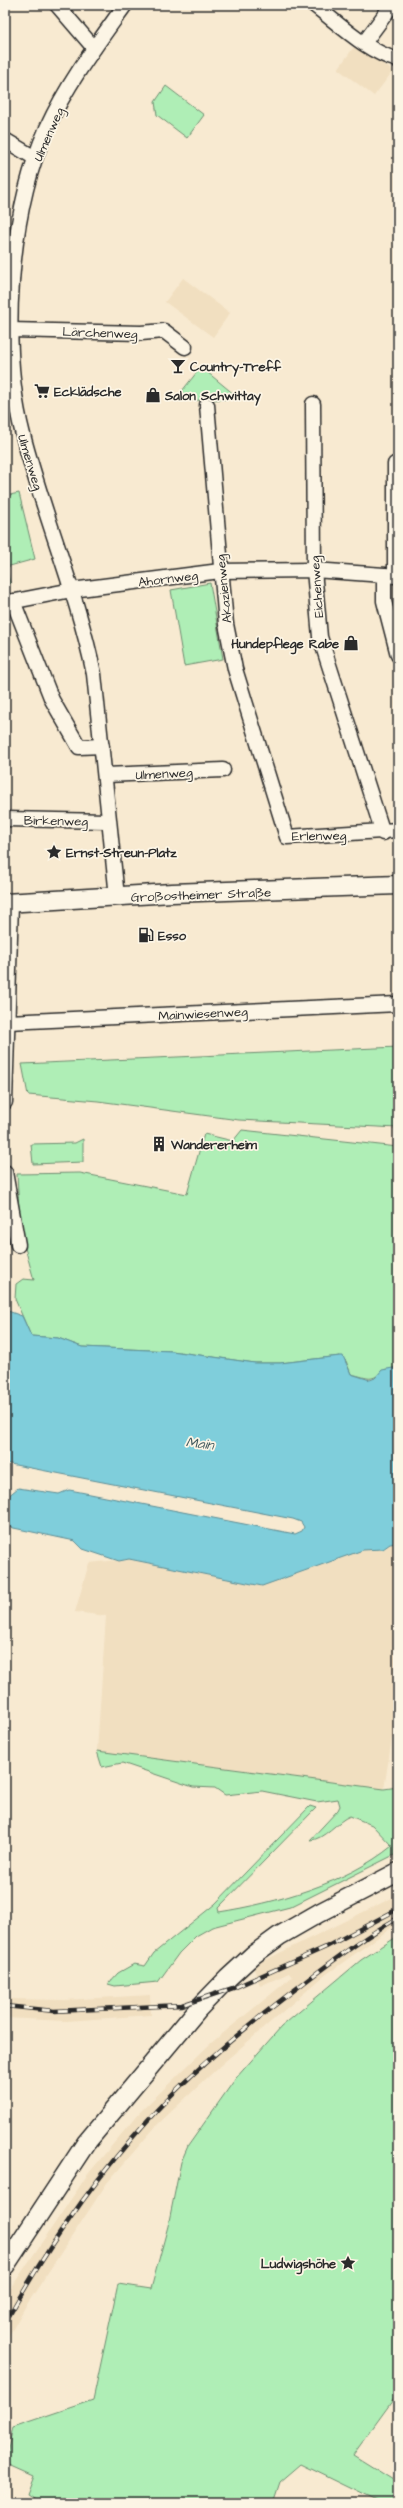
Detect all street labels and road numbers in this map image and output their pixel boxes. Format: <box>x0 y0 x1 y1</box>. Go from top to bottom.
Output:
street label: Ulmenweg <box>29 104 70 165</box>
street label: Lärchenweg <box>62 323 138 344</box>
street label: Ulmenweg <box>12 432 47 493</box>
street label: Akazienweg <box>211 553 238 624</box>
street label: Eichenweg <box>306 555 329 619</box>
street label: Ahornweg <box>137 566 199 593</box>
street label: Ulmenweg <box>135 763 193 785</box>
street label: Birkenweg <box>24 811 89 832</box>
street label: Erlenweg <box>292 827 347 846</box>
street label: Großostheimer Straße <box>131 884 272 906</box>
street label: Mainwiesenweg <box>158 1003 249 1026</box>

